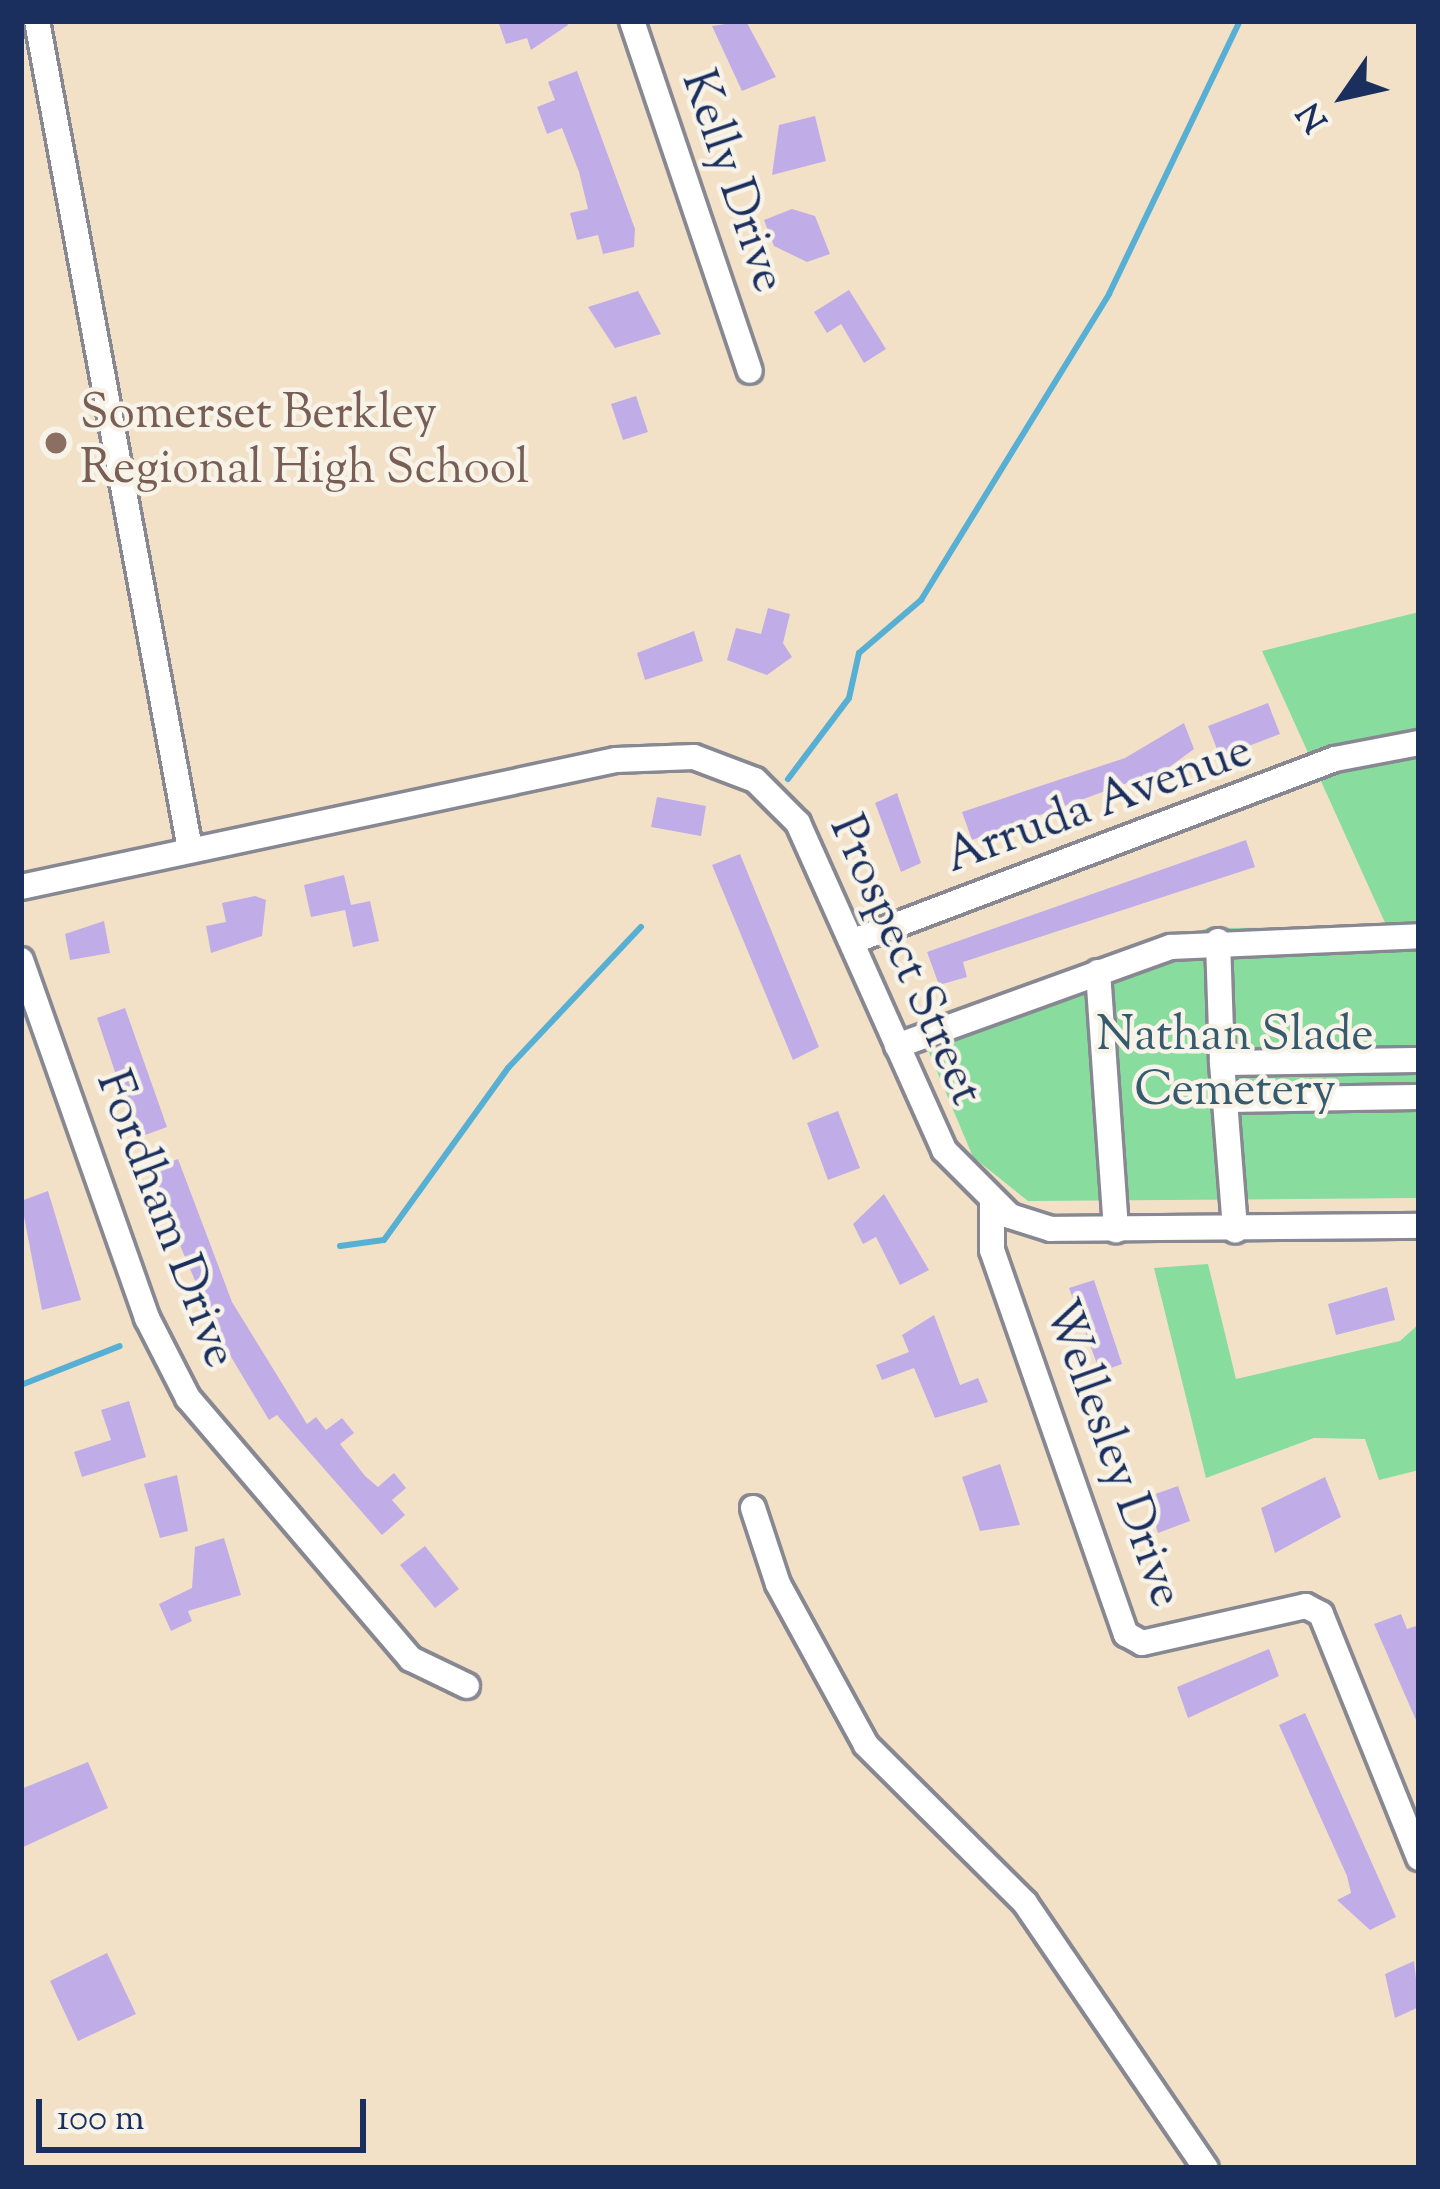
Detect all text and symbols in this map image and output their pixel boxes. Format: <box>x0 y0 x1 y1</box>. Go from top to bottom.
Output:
north arrow <box>1284 36 1404 156</box>
street label: Kelly Drive <box>666 64 796 300</box>
text: N <box>1287 92 1341 140</box>
place label: Somerset Berkley Regional High School <box>80 386 529 499</box>
marker: Somerset Berkley Regional High School <box>43 430 69 456</box>
street label: Arruda Avenue <box>938 724 1260 888</box>
street label: Prospect Street <box>815 807 993 1115</box>
park label: Nathan Slade Cemetery <box>1096 1008 1374 1121</box>
street label: Fordham Drive <box>81 1064 247 1376</box>
street label: Wellesley Drive <box>1029 1293 1193 1615</box>
scale bar <box>42 2075 372 2149</box>
text: 100 m <box>57 2094 144 2146</box>

